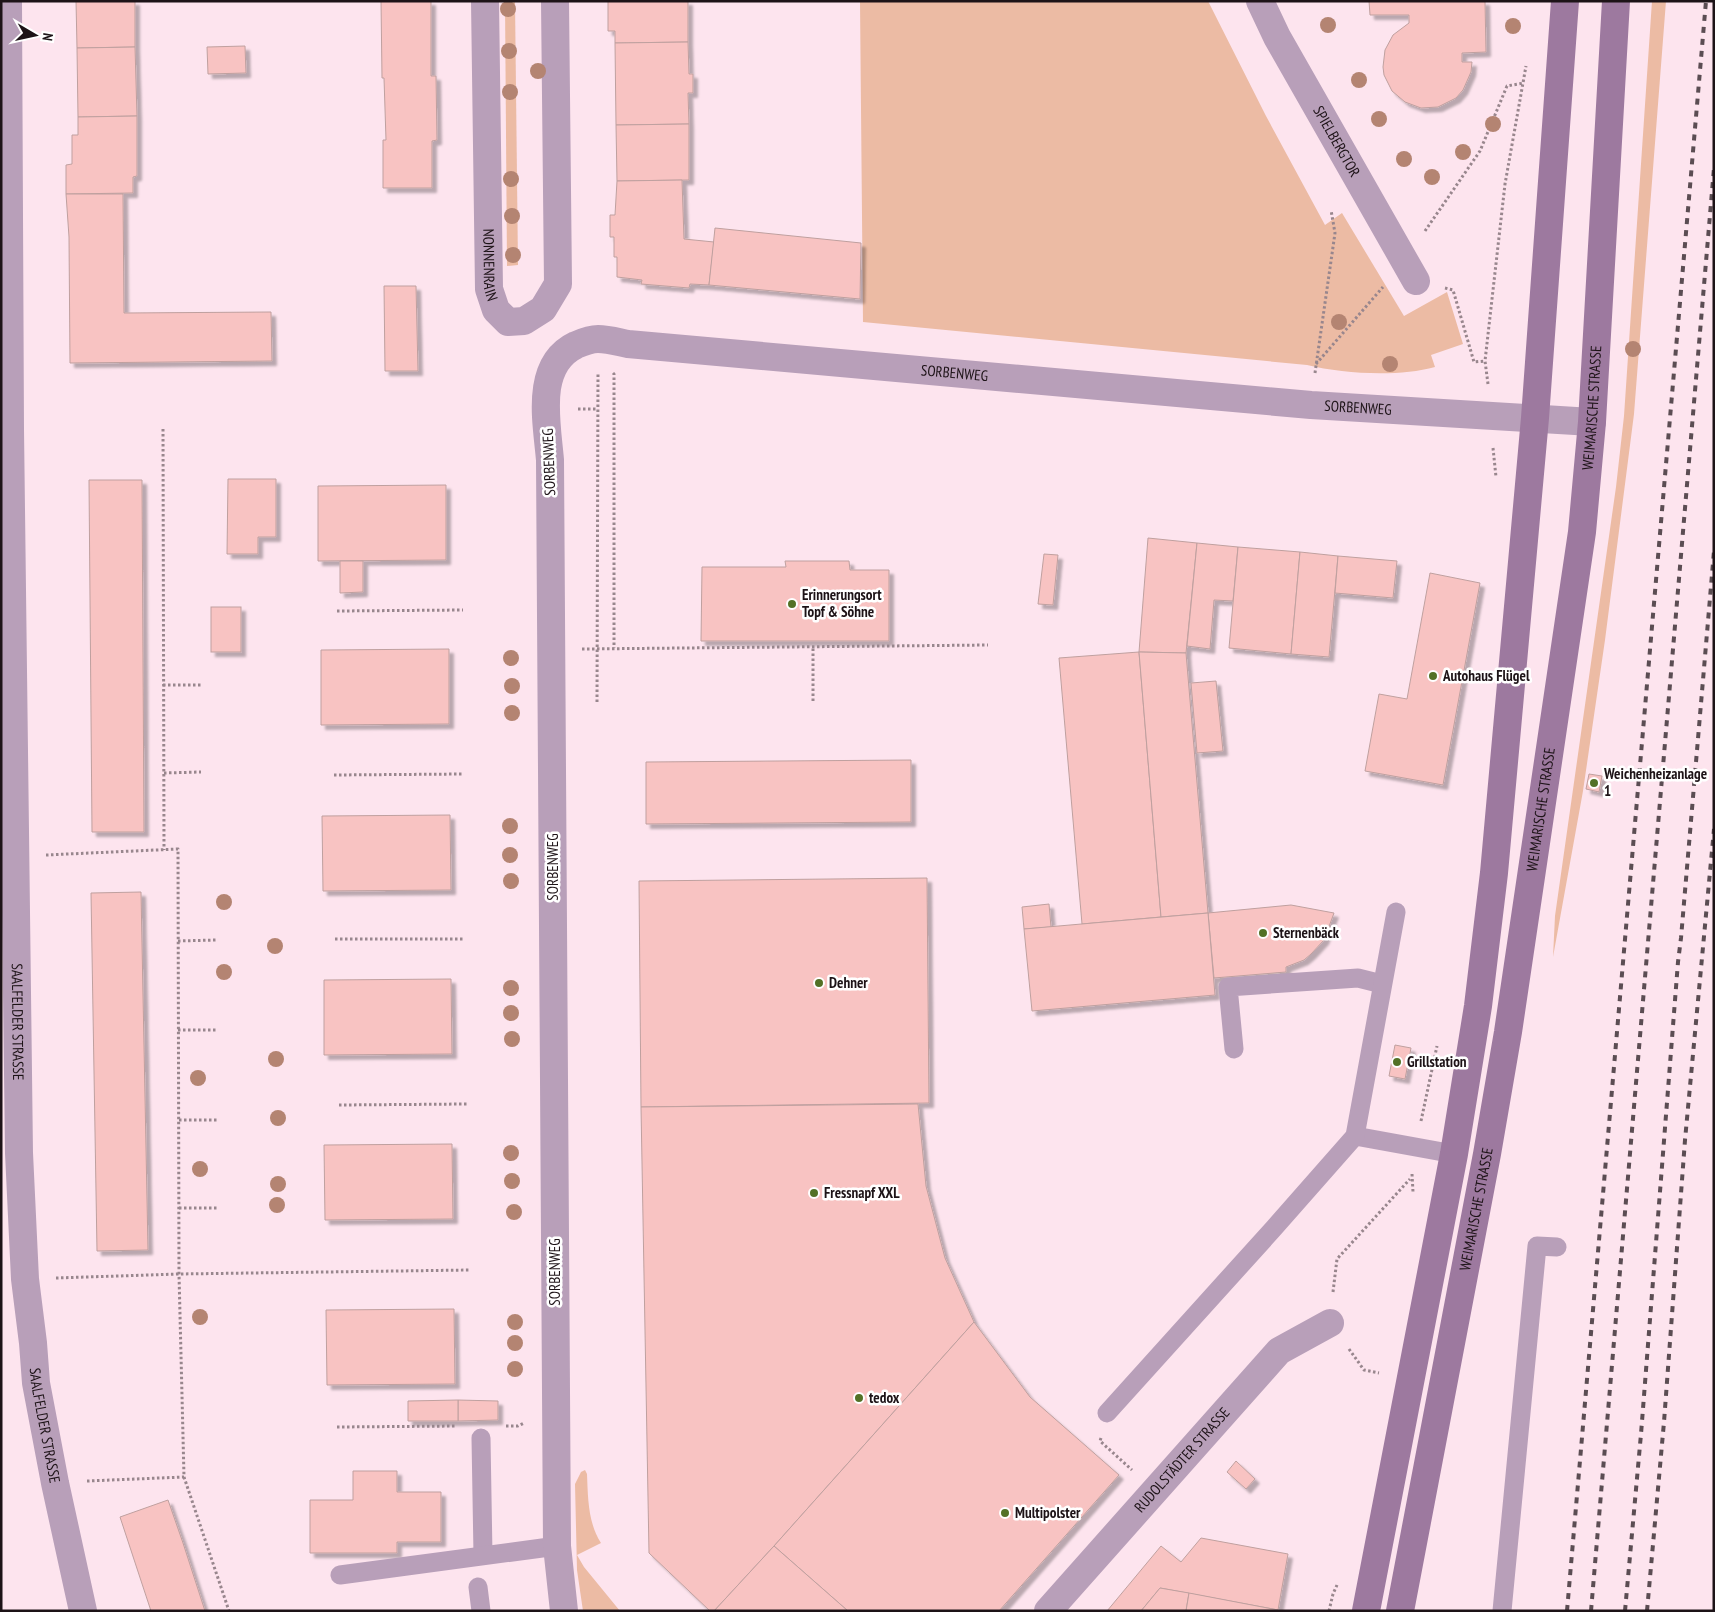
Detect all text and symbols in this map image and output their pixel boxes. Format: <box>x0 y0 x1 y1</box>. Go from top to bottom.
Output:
north arrow <box>10 10 60 60</box>
text: N <box>38 32 57 42</box>
street label: SPIELBERGTOR <box>1309 102 1365 180</box>
street label: NONNENRAIN <box>479 229 502 303</box>
street label: WEIMARISCHE STRASSE <box>1578 345 1605 471</box>
street label: SORBENWEG <box>920 360 989 385</box>
street label: SORBENWEG <box>1324 396 1392 419</box>
street label: SORBENWEG <box>538 428 559 496</box>
place label: Erinnerungsort Topf & Söhne <box>802 585 882 621</box>
marker: Erinnerungsort Topf & Söhne <box>786 598 798 610</box>
place label: Autohaus Flügel <box>1442 666 1530 685</box>
marker: Autohaus Flügel <box>1427 670 1439 682</box>
street label: WEIMARISCHE STRASSE <box>1522 746 1559 872</box>
place label: Weichenheizanlage 1 <box>1603 764 1707 800</box>
marker: Weichenheizanlage 1 <box>1588 777 1600 789</box>
street label: SORBENWEG <box>543 833 562 901</box>
place label: Sternenbäck <box>1273 923 1340 942</box>
marker: Sternenbäck <box>1257 927 1269 939</box>
street label: SAALFELDER STRASSE <box>8 963 28 1080</box>
place label: Dehner <box>829 973 868 992</box>
marker: Dehner <box>813 977 825 989</box>
place label: Grillstation <box>1407 1052 1467 1071</box>
marker: Grillstation <box>1391 1056 1403 1068</box>
street label: WEIMARISCHE STRASSE <box>1455 1146 1497 1272</box>
place label: Fressnapf XXL <box>824 1183 900 1202</box>
marker: Fressnapf XXL <box>808 1187 820 1199</box>
street label: SORBENWEG <box>545 1238 564 1306</box>
street label: SAALFELDER STRASSE <box>26 1367 65 1485</box>
place label: tedox <box>869 1388 900 1407</box>
marker: tedox <box>853 1392 865 1404</box>
street label: RUDOLSTÄDTER STRASSE <box>1130 1403 1233 1516</box>
place label: Multipolster <box>1015 1503 1081 1522</box>
marker: Multipolster <box>999 1507 1011 1519</box>

